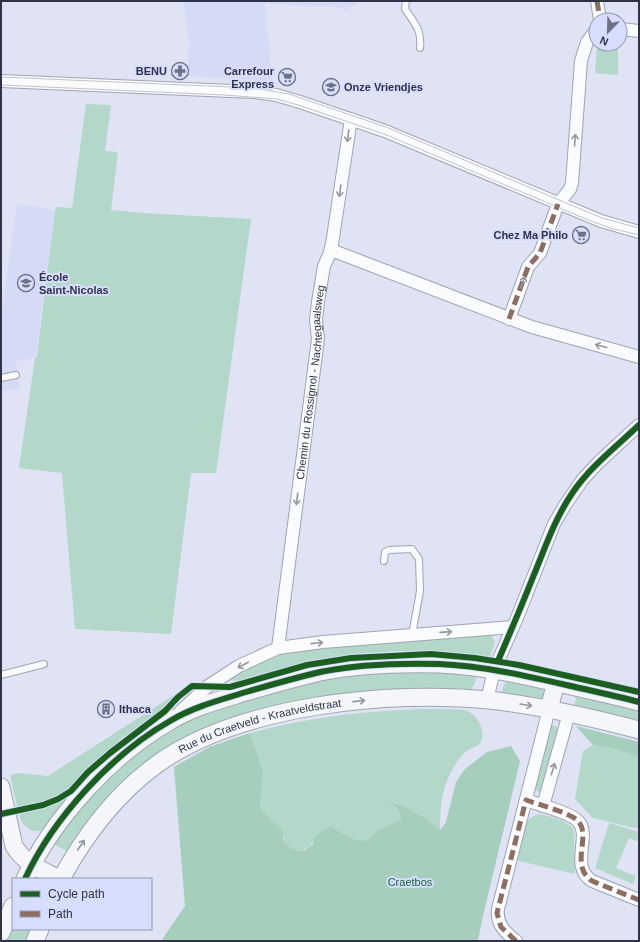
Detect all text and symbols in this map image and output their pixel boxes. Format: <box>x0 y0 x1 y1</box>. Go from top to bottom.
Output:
north arrow <box>588 12 628 52</box>
text: N <box>598 34 610 48</box>
pharmacy icon: BENU <box>170 61 190 81</box>
place label: BENU <box>136 65 167 77</box>
place label: Carrefour Express <box>224 65 275 90</box>
supermarket icon: Carrefour Express <box>277 67 297 87</box>
school or university icon: Onze Vriendjes <box>321 77 341 97</box>
place label: Onze Vriendjes <box>344 81 423 93</box>
one-way arrow <box>344 129 352 142</box>
one-way arrow <box>572 134 579 147</box>
one-way arrow <box>336 185 344 198</box>
supermarket icon: Chez Ma Philo <box>571 225 591 245</box>
place label: Chez Ma Philo <box>493 229 568 241</box>
place label: École Saint-Nicolas <box>39 271 109 296</box>
school or university icon: École Saint-Nicolas <box>16 273 36 293</box>
one-way arrow <box>519 276 527 288</box>
street label: Chemin du Rossignol - Nachtegaalsweg <box>294 284 327 480</box>
one-way arrow <box>595 342 608 350</box>
one-way arrow <box>293 492 301 505</box>
one-way arrow <box>439 629 452 636</box>
one-way arrow <box>310 639 323 647</box>
one-way arrow <box>237 661 249 669</box>
street label: Rue du Craetveld - Kraatveldstraat <box>176 697 342 755</box>
one-way arrow <box>352 697 365 705</box>
building icon: Ithaca <box>96 699 116 719</box>
one-way arrow <box>519 701 532 709</box>
place label: Ithaca <box>119 703 152 715</box>
one-way arrow <box>550 762 557 775</box>
one-way arrow <box>76 840 85 851</box>
park label: Craetbos <box>388 876 433 888</box>
legend <box>12 878 152 930</box>
text: Cycle path <box>48 887 105 901</box>
text: Path <box>48 907 73 921</box>

